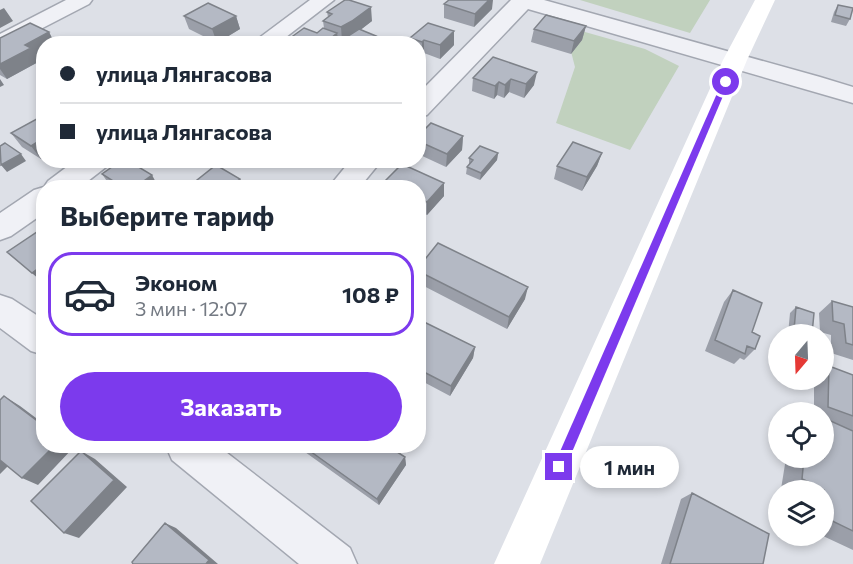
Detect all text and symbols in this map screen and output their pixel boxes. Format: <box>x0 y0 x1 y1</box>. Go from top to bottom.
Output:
text: улица Лянгасова <box>96 60 272 87</box>
route start <box>712 68 739 95</box>
text: улица Лянгасова <box>96 118 272 145</box>
text: Выберите тариф <box>60 199 274 232</box>
icon: car <box>63 267 117 321</box>
text: Эконом <box>135 269 217 296</box>
text: 108 ₽ <box>342 281 399 308</box>
text: 3 мин · 12:07 <box>135 296 248 320</box>
north arrow <box>768 324 834 390</box>
map controls <box>768 324 834 546</box>
button: Заказать <box>60 372 402 441</box>
button: locate <box>768 402 834 468</box>
callout: 1 мин <box>580 446 679 488</box>
route end <box>545 453 572 480</box>
text: 1 мин <box>604 455 655 479</box>
button: layers <box>768 480 834 546</box>

